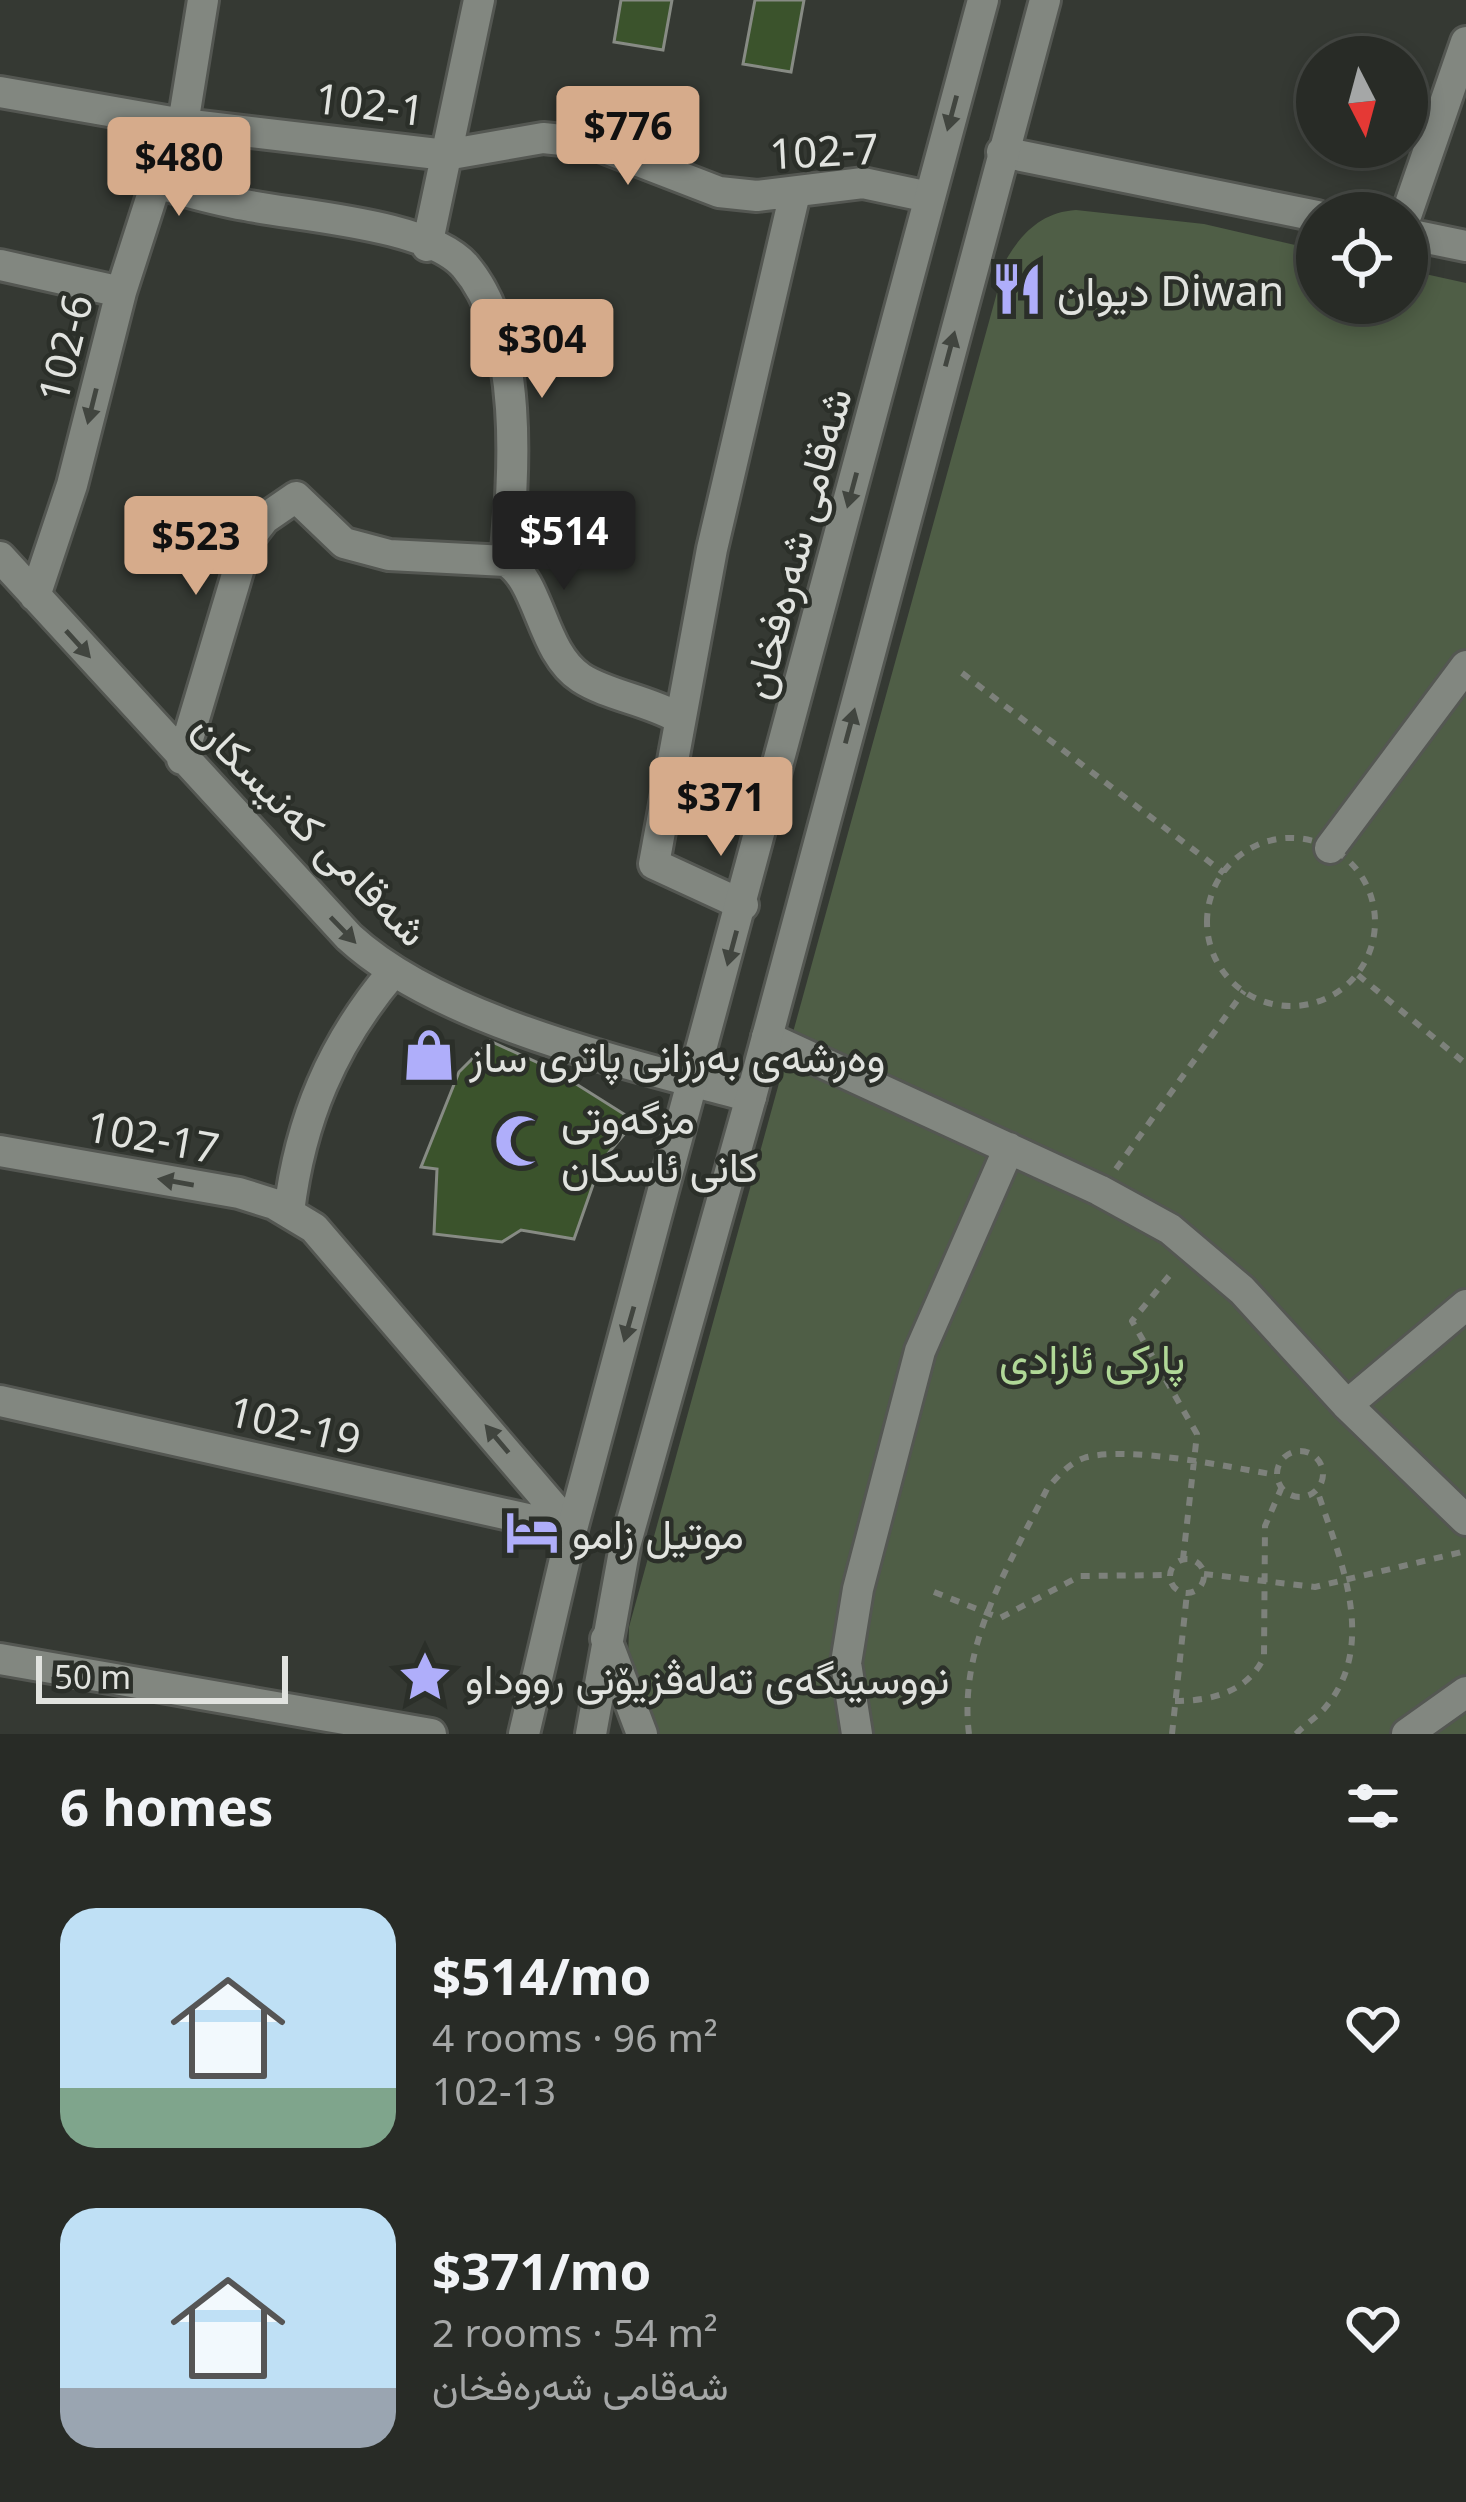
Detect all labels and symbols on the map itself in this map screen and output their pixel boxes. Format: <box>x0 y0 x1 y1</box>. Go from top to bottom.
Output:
north arrow <box>1296 36 1428 168</box>
street label: 102-1 <box>312 68 428 138</box>
pin: $776 <box>557 86 699 188</box>
one-way arrow <box>942 95 960 132</box>
pin: $480 <box>108 117 250 219</box>
street label: 102-7 <box>768 119 880 181</box>
restaurant icon: دیوان Diwan <box>988 260 1046 318</box>
place label: دیوان Diwan <box>1057 261 1284 318</box>
street label: 102-6 <box>23 288 105 408</box>
pin: $304 <box>471 299 613 401</box>
one-way arrow <box>941 331 960 368</box>
street label: شەقامی شەرەفخان <box>726 381 864 705</box>
one-way arrow <box>82 388 101 425</box>
one-way arrow <box>842 471 861 508</box>
pin: $514 <box>493 491 635 593</box>
pin: $523 <box>125 496 267 598</box>
one-way arrow <box>64 629 91 659</box>
street label: شەقامی کەنیسکان <box>182 698 442 958</box>
one-way arrow <box>841 708 860 745</box>
pin: $371 <box>650 757 792 859</box>
one-way arrow <box>329 916 357 944</box>
one-way arrow <box>721 930 740 967</box>
shop icon: وەرشەی بەرزانی پاتری ساز <box>400 1026 458 1084</box>
place label: وەرشەی بەرزانی پاتری ساز <box>468 1027 885 1086</box>
place label: مزگەوتی کانی ئاسکان <box>561 1089 759 1194</box>
street label: 102-17 <box>82 1096 224 1176</box>
mosque icon: مزگەوتی کانی ئاسکان <box>492 1112 550 1170</box>
one-way arrow <box>157 1173 195 1191</box>
one-way arrow <box>619 1306 638 1343</box>
park label: پارکی ئازادی <box>999 1329 1185 1388</box>
street label: 102-19 <box>223 1381 367 1467</box>
one-way arrow <box>484 1424 510 1454</box>
hotel icon: موتيل زامو <box>503 1503 561 1561</box>
place label: موتيل زامو <box>572 1504 744 1561</box>
place icon: نووسینگەی تەلەڤزیۆنی رووداو <box>396 1648 454 1706</box>
place label: نووسینگەی تەلەڤزیۆنی رووداو <box>465 1649 949 1706</box>
scale bar <box>36 1650 288 1703</box>

